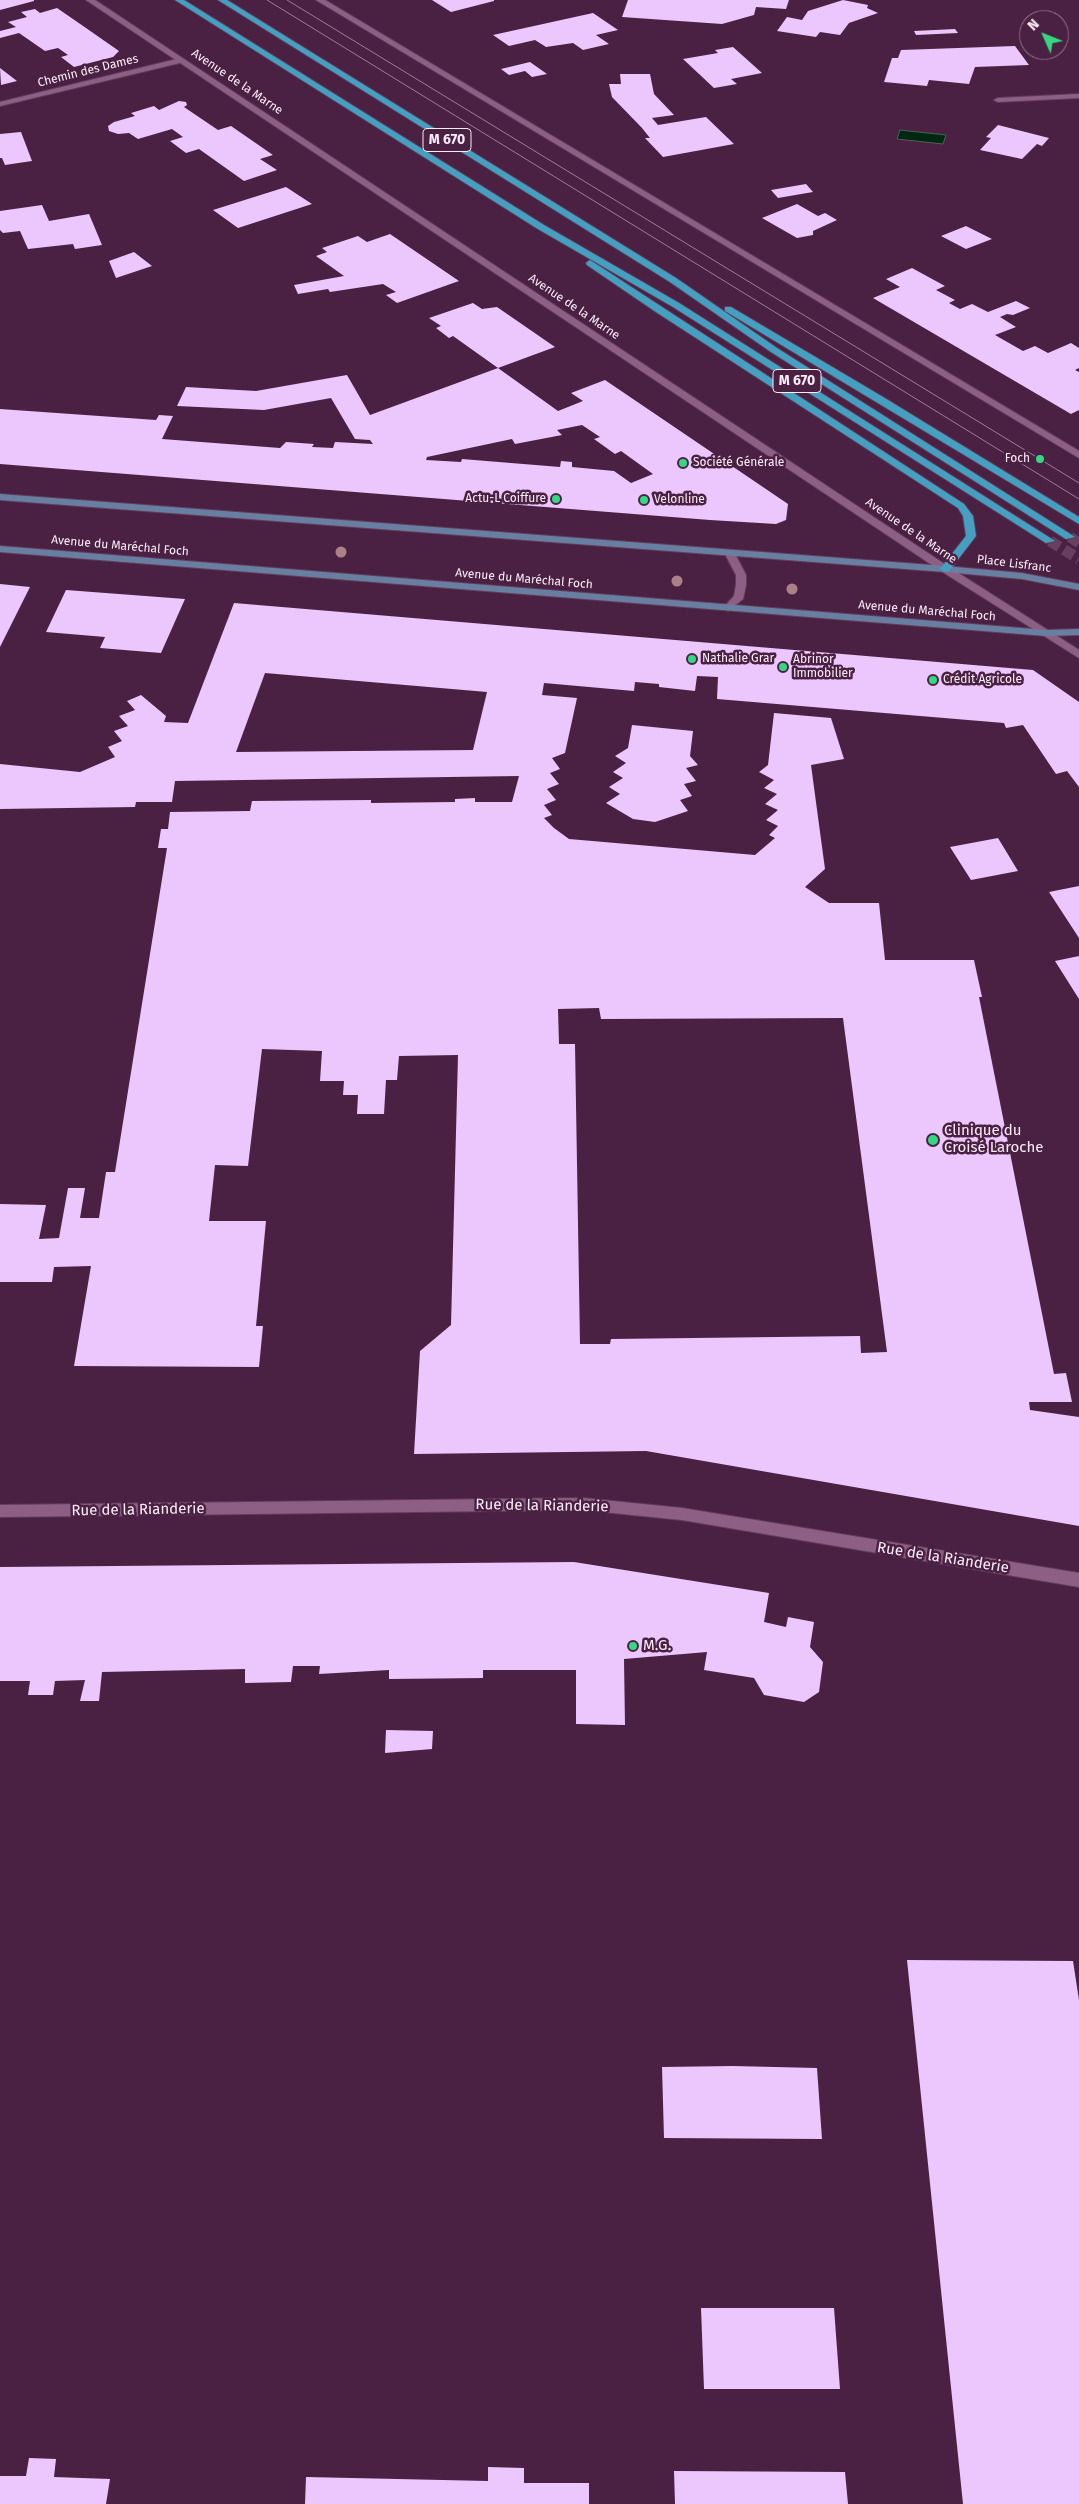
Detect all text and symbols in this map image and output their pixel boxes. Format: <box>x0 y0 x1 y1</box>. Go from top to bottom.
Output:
north arrow <box>1019 10 1069 60</box>
text: N <box>1024 16 1043 34</box>
street label: Avenue de la Marne <box>189 46 285 118</box>
street label: Chemin des Dames <box>36 52 140 90</box>
road number: M 670 <box>423 128 471 152</box>
street label: Avenue de la Marne <box>526 271 622 343</box>
road number: M 670 <box>773 370 821 392</box>
place label: Foch <box>1005 452 1030 466</box>
marker: Foch <box>1034 453 1046 465</box>
place label: Société Générale <box>693 456 784 470</box>
marker: Société Générale <box>677 457 689 469</box>
place label: Actu-L Coiffure <box>465 492 546 506</box>
marker: Actu-L Coiffure <box>550 493 562 505</box>
place label: Velonline <box>654 493 705 507</box>
marker: Velonline <box>638 494 650 506</box>
street label: Avenue de la Marne <box>863 495 959 567</box>
street label: Avenue du Maréchal Foch <box>51 533 189 559</box>
street label: Place Lisfranc <box>976 552 1052 576</box>
street label: Avenue du Maréchal Foch <box>455 566 593 592</box>
street label: Avenue du Maréchal Foch <box>858 598 996 624</box>
place label: Nathalie Grar <box>702 652 774 666</box>
marker: Nathalie Grar <box>686 653 698 665</box>
place label: Abrinor Immobilier <box>793 653 853 681</box>
marker: Abrinor Immobilier <box>777 661 789 673</box>
place label: Crédit Agricole <box>943 673 1022 687</box>
marker: Crédit Agricole <box>927 674 939 686</box>
place label: Clinique du Croisé Laroche <box>944 1122 1043 1157</box>
marker: Clinique du Croisé Laroche <box>926 1133 940 1147</box>
street label: Rue de la Rianderie <box>475 1496 609 1516</box>
street label: Rue de la Rianderie <box>71 1500 205 1520</box>
street label: Rue de la Rianderie <box>876 1539 1010 1577</box>
place label: M.G. <box>643 1637 671 1655</box>
marker: M.G. <box>627 1640 639 1652</box>

